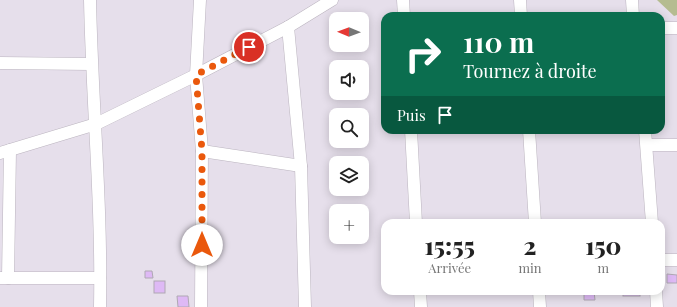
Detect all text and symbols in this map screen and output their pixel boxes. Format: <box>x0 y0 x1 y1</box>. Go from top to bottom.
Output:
north arrow <box>329 12 369 52</box>
map controls <box>329 12 369 244</box>
text: 110 m <box>463 23 534 60</box>
icon: right <box>397 28 449 80</box>
pin <box>232 30 266 64</box>
icon: arrive <box>238 36 260 58</box>
text: Tournez à droite <box>463 59 597 83</box>
button: sound <box>329 60 369 100</box>
icon: arrive <box>434 104 456 126</box>
text: Puis <box>397 105 426 125</box>
button: search <box>329 108 369 148</box>
button: layers <box>329 156 369 196</box>
button: + <box>329 204 369 244</box>
position arrow <box>181 224 223 266</box>
text: 15:55 <box>425 229 475 261</box>
text: 2 <box>524 229 536 261</box>
text: 150 <box>585 229 621 261</box>
text: Arrivée <box>428 259 471 276</box>
text: min <box>518 259 542 276</box>
text: m <box>598 259 609 276</box>

